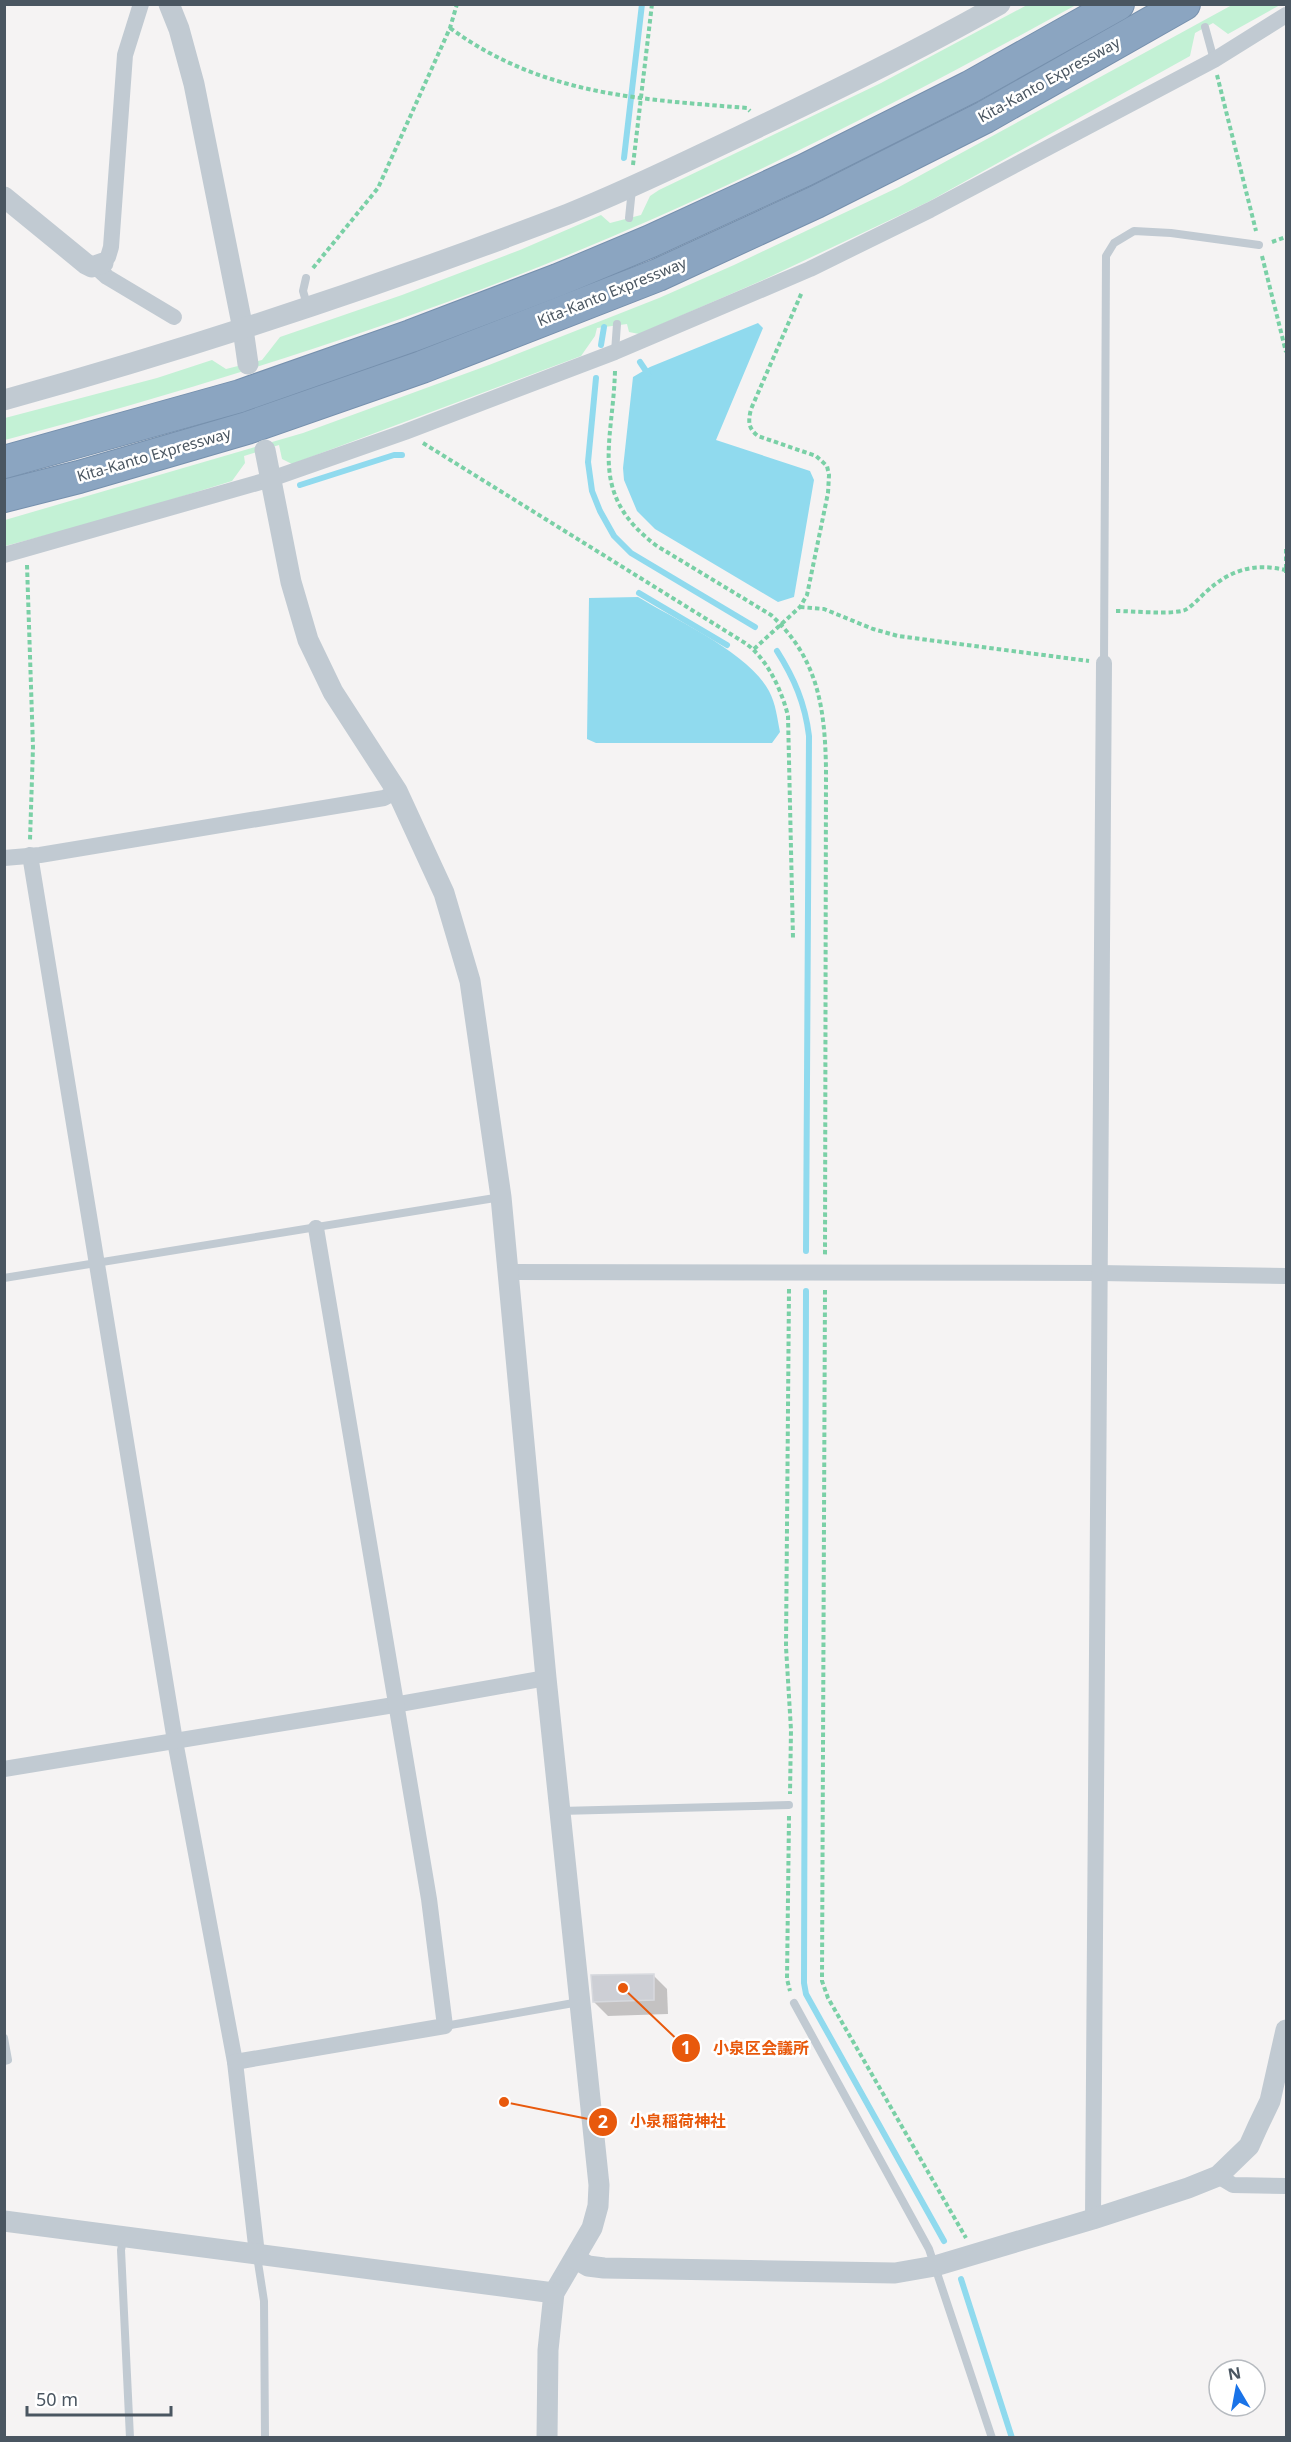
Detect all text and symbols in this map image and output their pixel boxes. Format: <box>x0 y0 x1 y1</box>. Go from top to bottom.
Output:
street label: Kita-Kanto Expressway <box>974 32 1123 126</box>
street label: Kita-Kanto Expressway <box>534 252 690 330</box>
street label: Kita-Kanto Expressway <box>74 422 233 486</box>
callout: 小泉区会議所 <box>671 2031 821 2065</box>
text: 1 <box>681 2035 691 2059</box>
text: 小泉区会議所 <box>713 2037 809 2059</box>
callout: 小泉稲荷神社 <box>588 2105 738 2139</box>
text: 2 <box>598 2109 608 2133</box>
text: 小泉稲荷神社 <box>630 2110 726 2132</box>
north arrow <box>1207 2358 1267 2418</box>
text: N <box>1226 2361 1243 2385</box>
scale bar <box>27 2379 171 2417</box>
text: 50 m <box>36 2387 78 2411</box>

